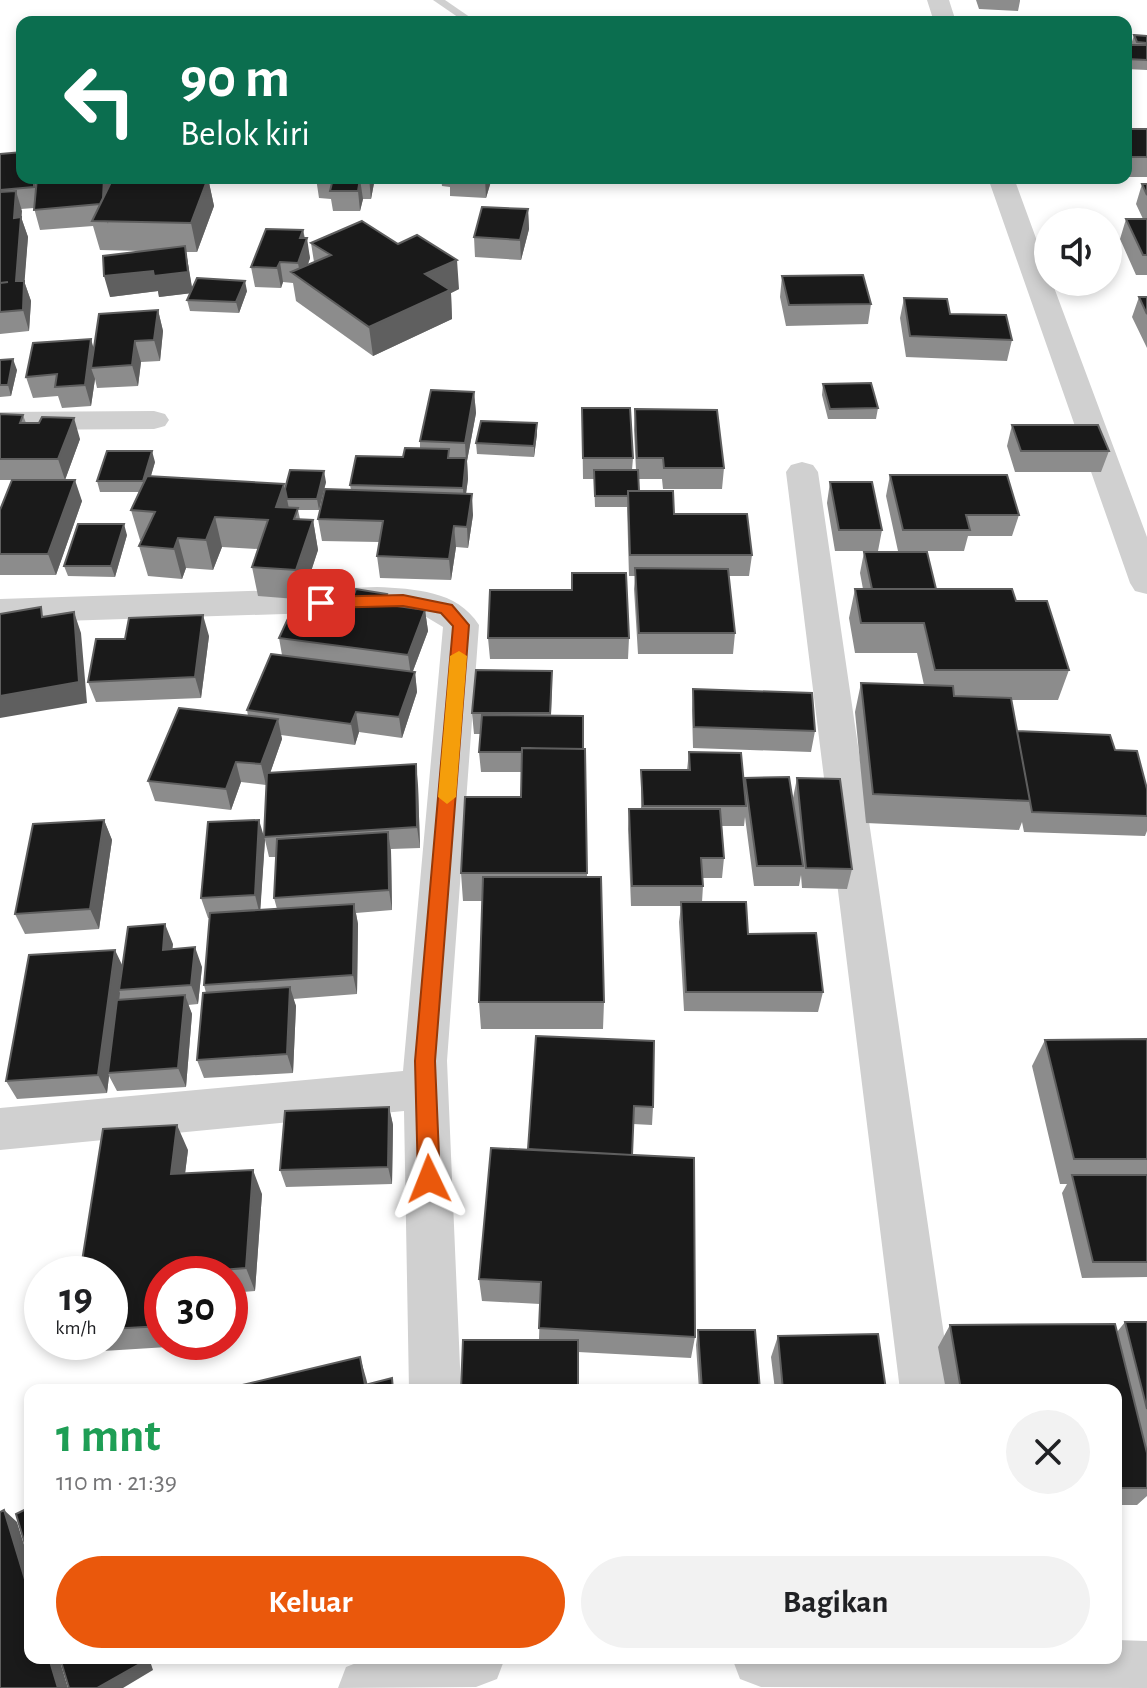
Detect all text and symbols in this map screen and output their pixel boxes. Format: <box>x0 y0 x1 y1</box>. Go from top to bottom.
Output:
icon: left <box>48 48 152 152</box>
text: 90 m <box>180 51 290 107</box>
text: Belok kiri <box>180 116 310 152</box>
map controls <box>1034 208 1122 296</box>
button: sound <box>1034 208 1122 296</box>
pin <box>287 569 355 637</box>
icon: arrive <box>299 581 343 625</box>
position arrow <box>387 1137 471 1221</box>
speed limit sign: 30 <box>144 1256 248 1360</box>
text: 19 <box>59 1278 93 1318</box>
text: km/h <box>55 1318 97 1338</box>
button: close <box>1006 1410 1090 1494</box>
text: 1 mnt <box>56 1413 161 1461</box>
text: 110 m · 21:39 <box>56 1469 177 1495</box>
button: Keluar <box>56 1556 565 1648</box>
button: Bagikan <box>581 1556 1090 1648</box>

